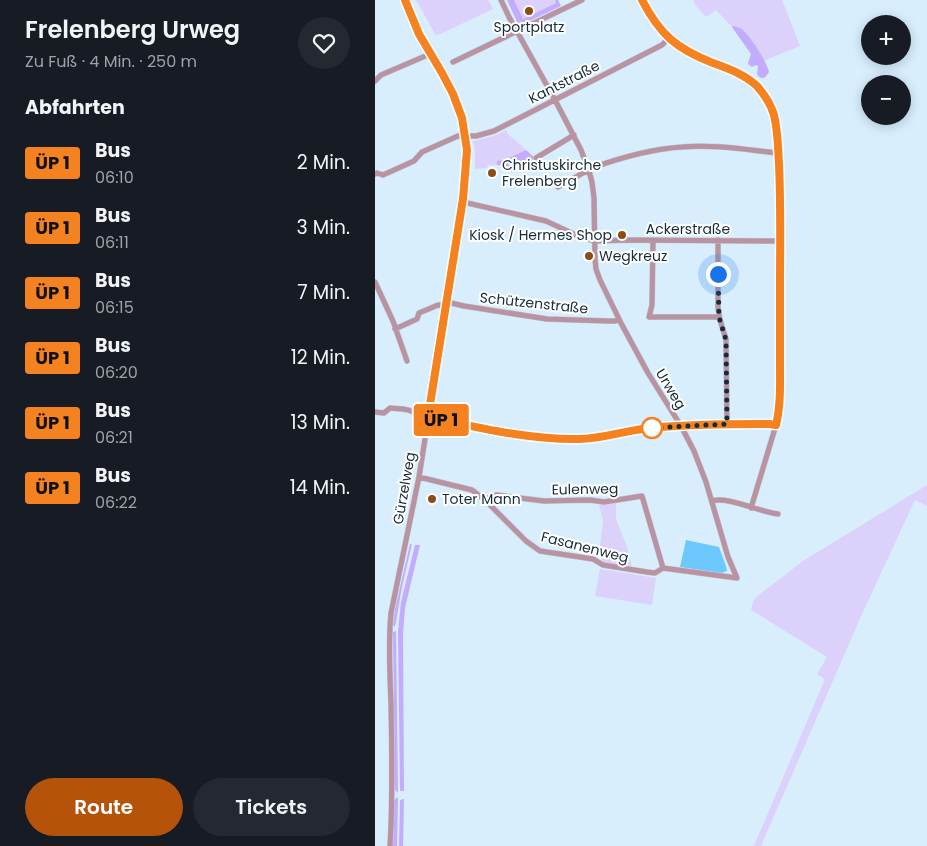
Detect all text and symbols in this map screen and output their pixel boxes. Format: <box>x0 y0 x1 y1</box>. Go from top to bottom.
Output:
marker: Sportplatz <box>523 5 535 17</box>
text: Frelenberg Urweg <box>25 13 240 46</box>
map controls <box>861 15 911 125</box>
button: + <box>861 15 911 65</box>
button: heart <box>298 17 350 69</box>
place label: Sportplatz <box>494 17 564 37</box>
text: Zu Fuß · 4 Min. · 250 m <box>25 50 197 73</box>
street label: Kantstraße <box>525 55 603 108</box>
button: − <box>861 75 911 125</box>
text: Abfahrten <box>25 94 125 121</box>
text: Bus <box>95 137 131 164</box>
text: 2 Min. <box>297 149 350 176</box>
text: ÜP 1 <box>35 150 70 175</box>
place label: Christuskirche Frelenberg <box>502 155 601 191</box>
text: 06:10 <box>95 166 134 189</box>
marker: Christuskirche Frelenberg <box>486 167 498 179</box>
text: Bus <box>95 202 131 229</box>
text: 3 Min. <box>297 214 350 241</box>
text: ÜP 1 <box>35 215 70 240</box>
street label: Ackerstraße <box>646 219 730 239</box>
place label: Kiosk / Hermes Shop <box>469 225 612 245</box>
marker: Kiosk / Hermes Shop <box>616 229 628 241</box>
text: 06:11 <box>95 231 129 254</box>
place label: Wegkreuz <box>599 246 667 266</box>
marker: Wegkreuz <box>583 250 595 262</box>
your location <box>706 262 731 287</box>
text: Bus <box>95 267 131 294</box>
text: 7 Min. <box>297 279 350 306</box>
text: ÜP 1 <box>35 280 70 305</box>
street label: Schützenstraße <box>479 287 590 319</box>
text: 06:15 <box>95 296 134 319</box>
text: Bus <box>95 332 131 359</box>
text: 12 Min. <box>291 344 350 371</box>
text: ÜP 1 <box>35 345 70 370</box>
text: 06:20 <box>95 361 138 384</box>
street label: Urweg <box>651 365 691 413</box>
text: Bus <box>95 397 131 424</box>
line badge: ÜP 1 <box>406 404 476 436</box>
text: ÜP 1 <box>424 407 458 432</box>
text: 13 Min. <box>290 409 350 436</box>
text: ÜP 1 <box>35 410 70 435</box>
unlabelled marker <box>641 417 663 439</box>
text: 06:21 <box>95 426 133 449</box>
street label: Gürzelweg <box>388 450 420 526</box>
text: Bus <box>95 462 131 489</box>
text: 14 Min. <box>290 474 350 501</box>
text: ÜP 1 <box>35 475 70 500</box>
street label: Eulenweg <box>551 478 619 500</box>
place label: Toter Mann <box>442 489 521 509</box>
text: 06:22 <box>95 491 137 514</box>
marker: Toter Mann <box>426 493 438 505</box>
street label: Fasanenweg <box>539 526 631 568</box>
button: Route <box>25 778 183 836</box>
button: Tickets <box>193 778 350 836</box>

